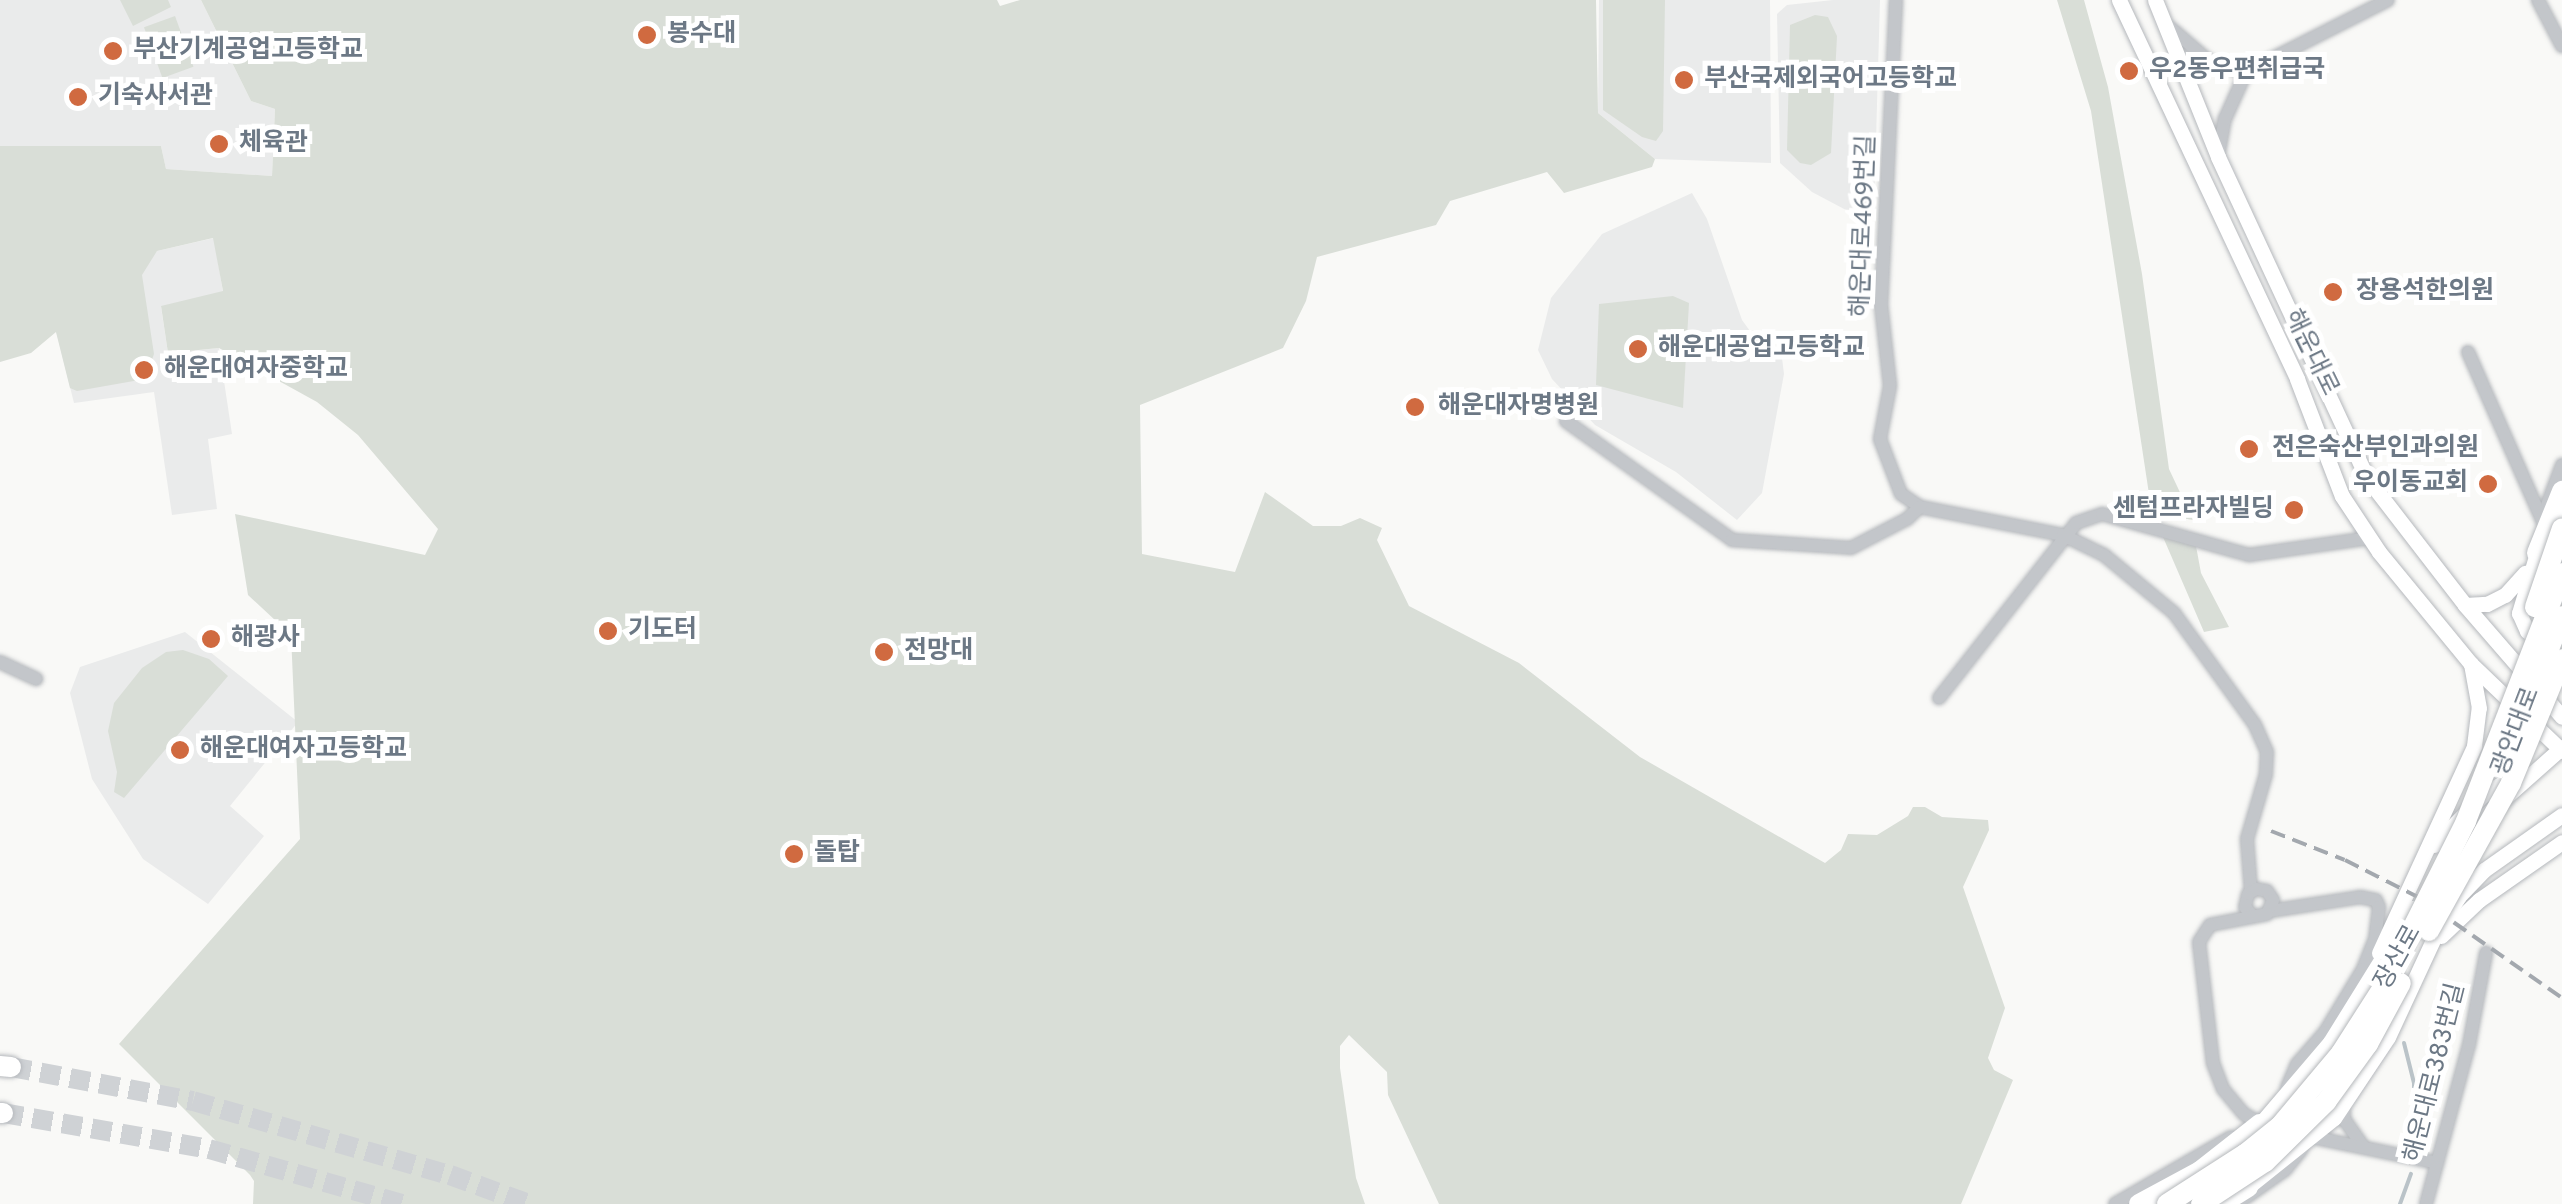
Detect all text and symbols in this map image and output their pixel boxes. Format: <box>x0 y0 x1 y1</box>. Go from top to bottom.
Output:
place label: 봉수대 <box>667 20 736 50</box>
marker: 봉수대 <box>636 24 658 46</box>
place label: 부산기계공업고등학교 <box>133 36 363 66</box>
marker: 부산기계공업고등학교 <box>102 40 124 62</box>
place label: 우2동우편취급국 <box>2149 56 2325 86</box>
marker: 우2동우편취급국 <box>2118 60 2140 82</box>
place label: 부산국제외국어고등학교 <box>1704 65 1957 95</box>
marker: 부산국제외국어고등학교 <box>1673 69 1695 91</box>
place label: 기숙사서관 <box>98 82 213 112</box>
marker: 기숙사서관 <box>67 86 89 108</box>
place label: 체육관 <box>239 129 308 159</box>
marker: 체육관 <box>208 133 230 155</box>
street label: 해운대로469번길 <box>1847 134 1883 318</box>
place label: 장용석한의원 <box>2356 277 2494 307</box>
marker: 장용석한의원 <box>2320 279 2346 305</box>
street label: 해운대로 <box>2276 305 2344 401</box>
place label: 해운대공업고등학교 <box>1658 334 1865 364</box>
marker: 해운대공업고등학교 <box>1627 338 1649 360</box>
place label: 해운대여자중학교 <box>164 355 348 385</box>
marker: 해운대여자중학교 <box>133 359 155 381</box>
place label: 해운대자명병원 <box>1438 392 1599 422</box>
marker: 해운대자명병원 <box>1402 394 1428 420</box>
place label: 전은숙산부인과의원 <box>2272 434 2479 464</box>
marker: 전은숙산부인과의원 <box>2236 436 2262 462</box>
place label: 우이동교회 <box>2353 469 2468 499</box>
marker: 우이동교회 <box>2477 473 2499 495</box>
place label: 센텀프라자빌딩 <box>2113 495 2274 525</box>
marker: 센텀프라자빌딩 <box>2283 499 2305 521</box>
place label: 기도터 <box>628 616 697 646</box>
marker: 기도터 <box>597 620 619 642</box>
place label: 해광사 <box>231 624 300 654</box>
marker: 해광사 <box>200 628 222 650</box>
place label: 전망대 <box>904 637 973 667</box>
marker: 전망대 <box>873 641 895 663</box>
street label: 광안대로 <box>2487 684 2547 780</box>
place label: 해운대여자고등학교 <box>200 735 407 765</box>
marker: 해운대여자고등학교 <box>169 739 191 761</box>
place label: 돌탑 <box>814 839 860 869</box>
marker: 돌탑 <box>783 843 805 865</box>
street label: 장산로 <box>2369 921 2429 995</box>
street label: 해운대로383번길 <box>2399 980 2473 1166</box>

